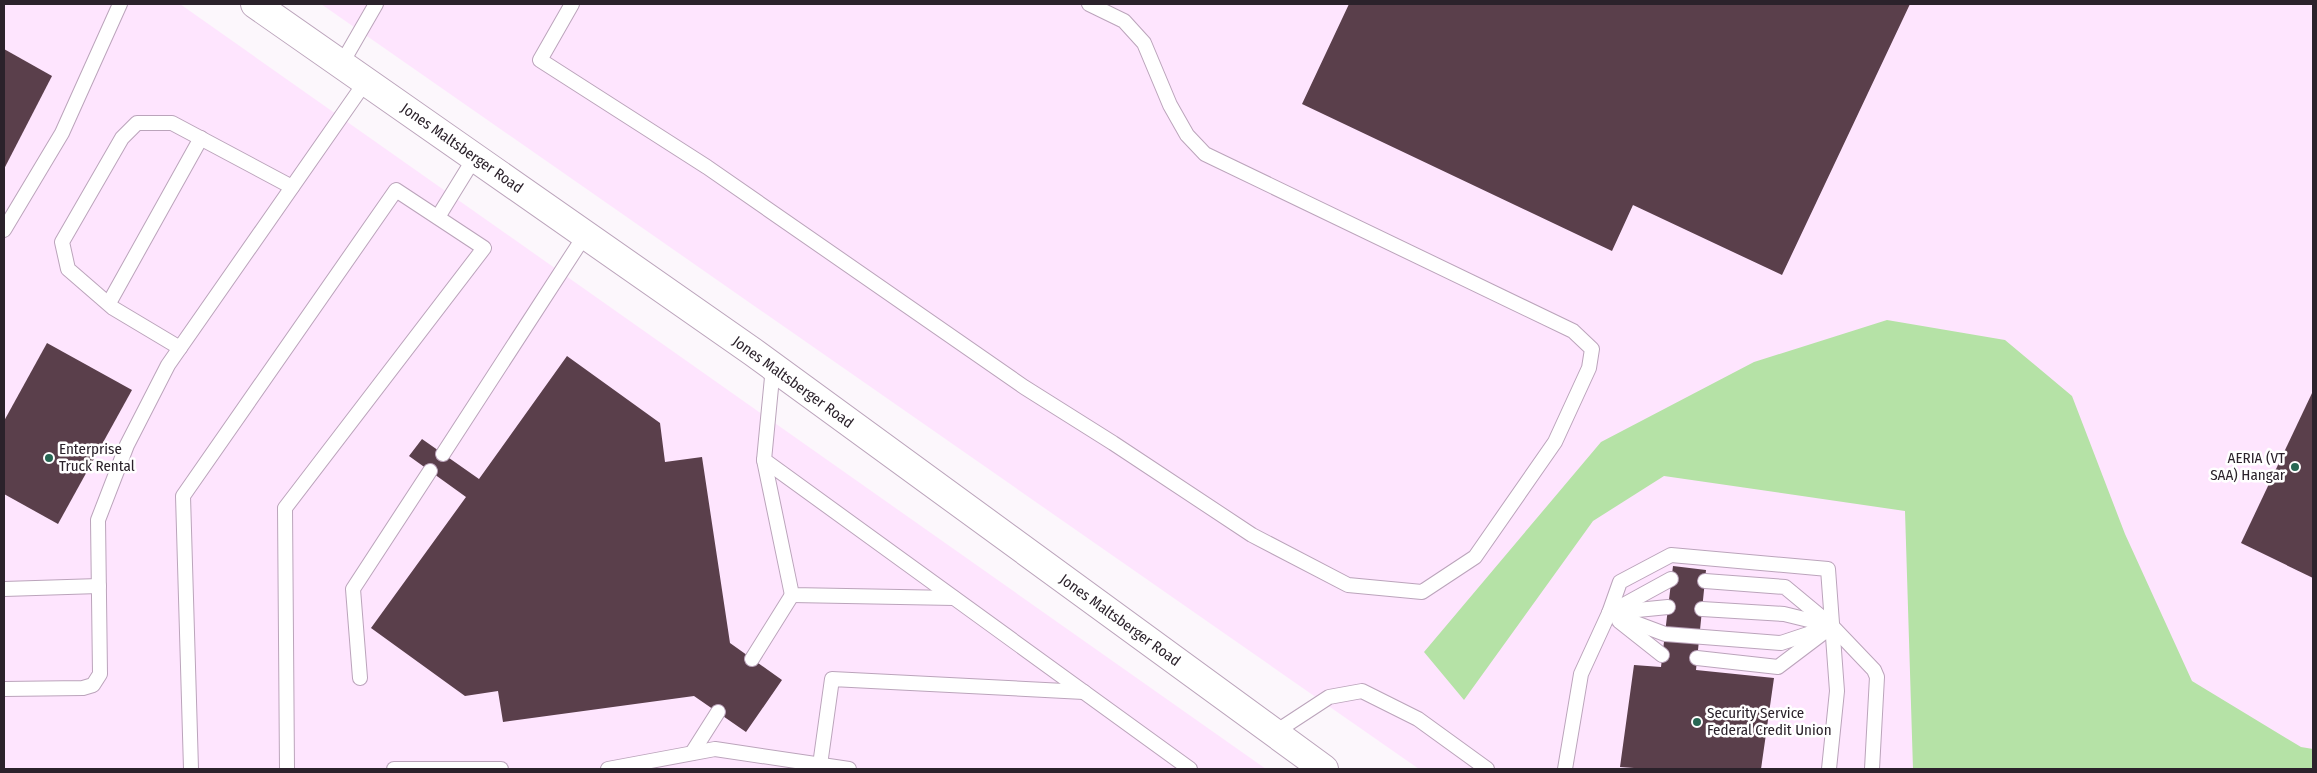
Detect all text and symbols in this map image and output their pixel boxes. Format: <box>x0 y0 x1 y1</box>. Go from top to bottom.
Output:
street label: Jones Maltsberger Road <box>398 99 526 197</box>
street label: Jones Maltsberger Road <box>729 332 857 432</box>
place label: Enterprise Truck Rental <box>59 440 135 475</box>
place label: AERIA (VT SAA) Hangar <box>2210 449 2286 484</box>
marker: Enterprise Truck Rental <box>43 452 55 464</box>
marker: AERIA (VT SAA) Hangar <box>2289 461 2301 473</box>
street label: Jones Maltsberger Road <box>1056 570 1184 670</box>
place label: Security Service Federal Credit Union <box>1707 704 1832 739</box>
marker: Security Service Federal Credit Union <box>1691 716 1703 728</box>

